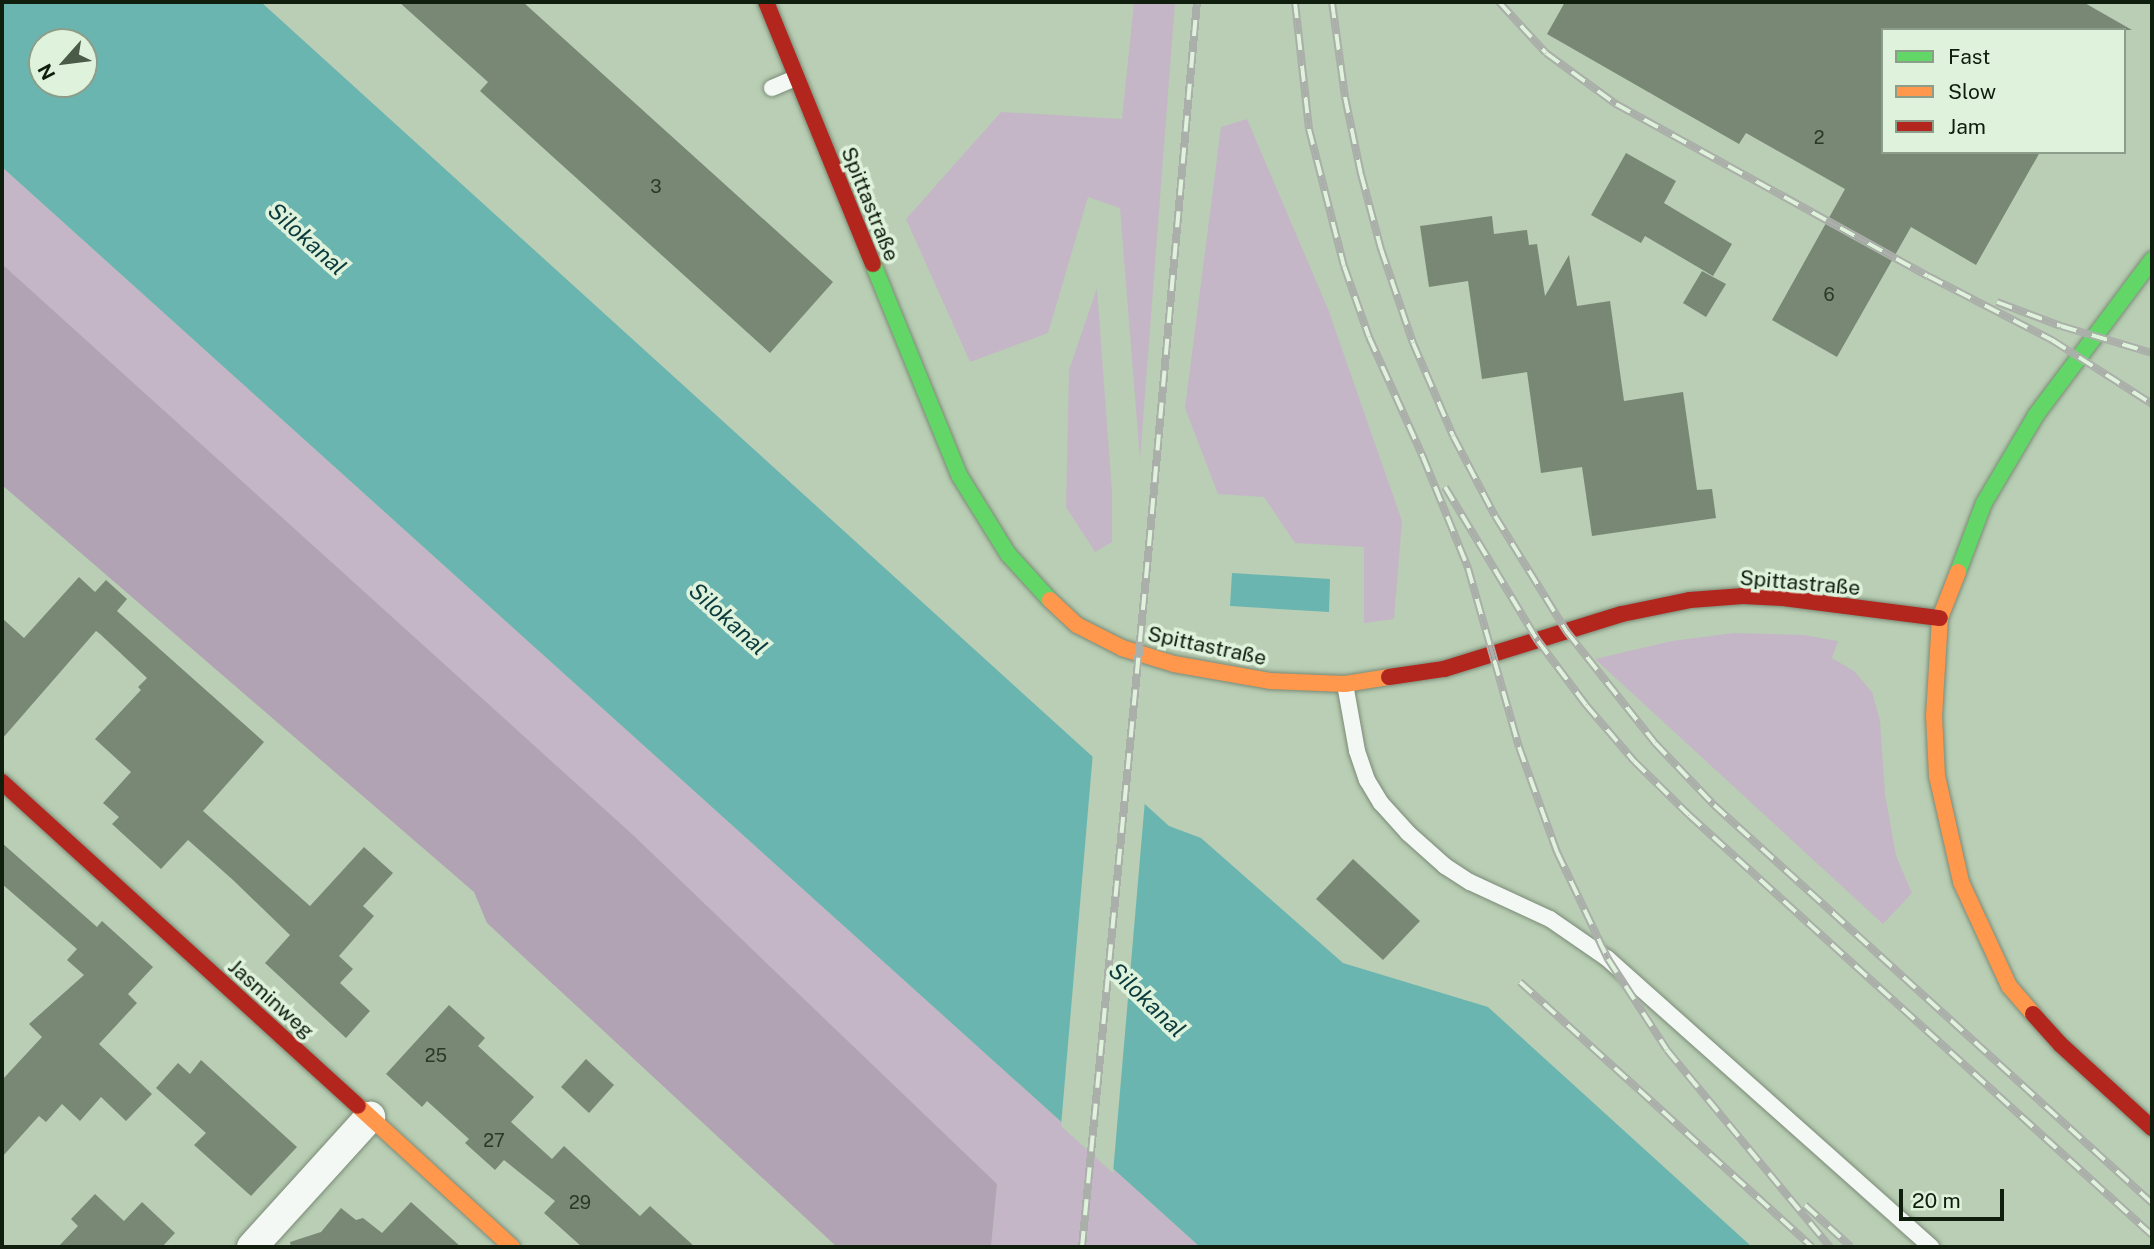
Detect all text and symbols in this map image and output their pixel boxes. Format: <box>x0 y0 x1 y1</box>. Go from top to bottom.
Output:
north arrow <box>28 28 98 98</box>
legend <box>1881 28 2126 154</box>
text: Fast <box>1948 44 1990 69</box>
text: N <box>33 60 59 84</box>
text: Slow <box>1948 79 1996 104</box>
text: Jam <box>1948 114 1986 139</box>
house number: 2 <box>1814 127 1824 149</box>
street label: Spittastraße <box>836 143 904 265</box>
house number: 3 <box>650 176 662 198</box>
water label: Silokanal <box>262 197 352 281</box>
house number: 6 <box>1823 284 1835 306</box>
street label: Spittastraße <box>1739 565 1861 601</box>
water label: Silokanal <box>683 577 773 661</box>
street label: Spittastraße <box>1145 621 1269 671</box>
street label: Jasminweg <box>223 954 319 1044</box>
water label: Silokanal <box>1103 957 1191 1043</box>
house number: 25 <box>425 1045 447 1067</box>
house number: 27 <box>483 1130 505 1152</box>
scale bar <box>1902 1176 2007 1220</box>
text: 20 m <box>1912 1188 1961 1213</box>
house number: 29 <box>569 1192 591 1214</box>

